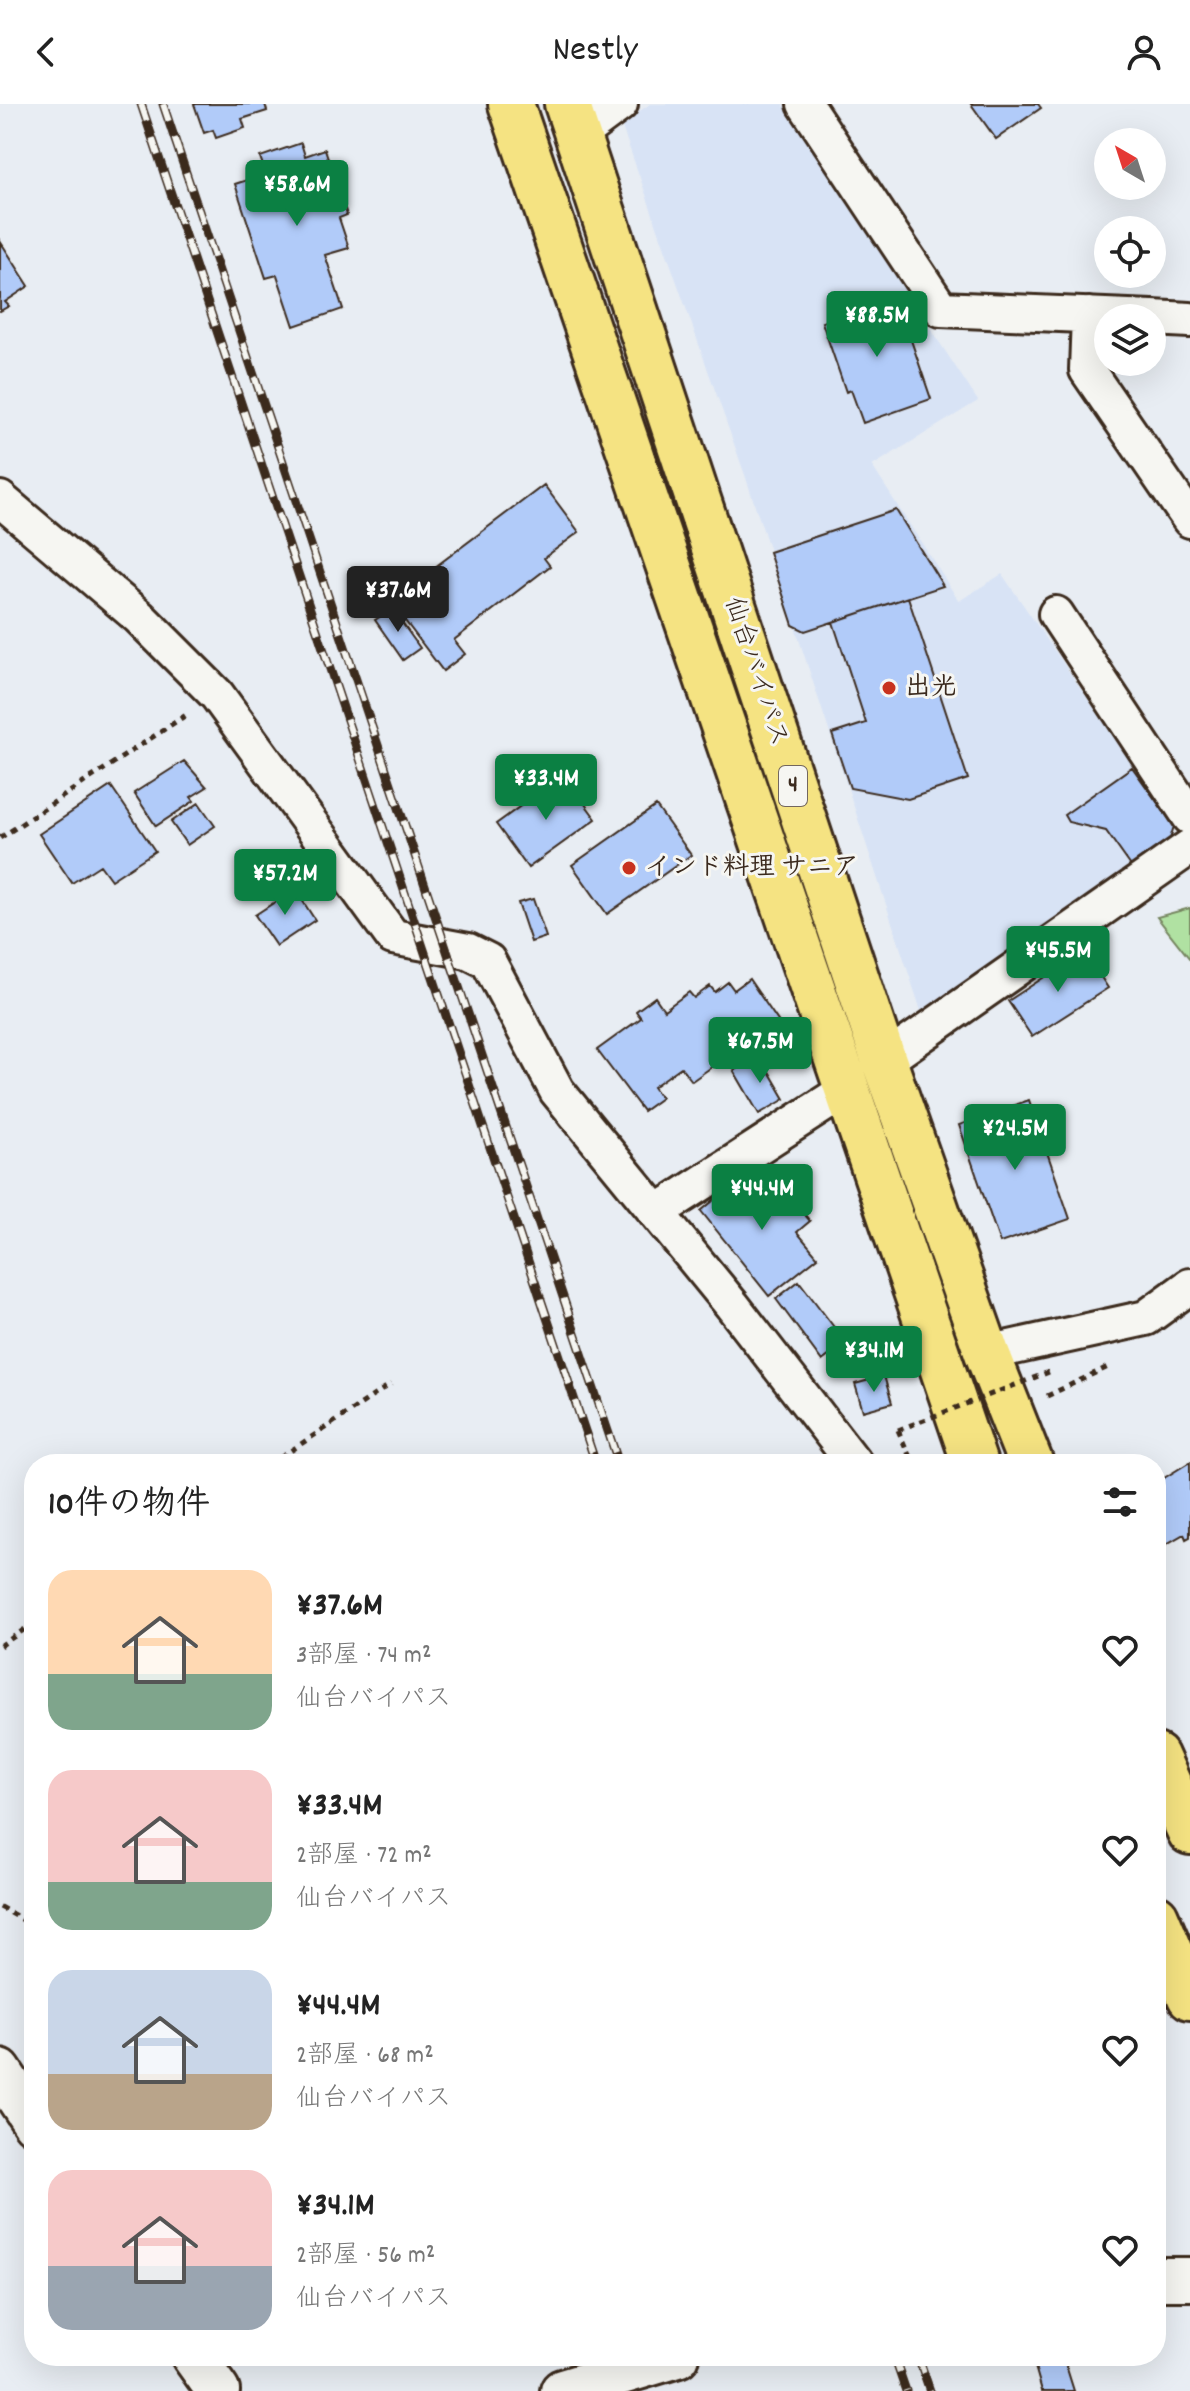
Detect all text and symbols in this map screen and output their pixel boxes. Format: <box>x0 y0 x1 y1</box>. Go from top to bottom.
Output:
text: Nestly <box>552 26 638 78</box>
icon: back <box>24 30 68 74</box>
icon: person <box>1122 30 1166 74</box>
north arrow <box>1094 128 1166 200</box>
map controls <box>1094 128 1166 376</box>
pin: ¥58.6M <box>232 160 362 228</box>
text: ¥58.6M <box>263 167 331 204</box>
button: locate <box>1094 216 1166 288</box>
pin: ¥88.5M <box>812 291 942 359</box>
text: ¥88.5M <box>844 298 910 335</box>
button: layers <box>1094 304 1166 376</box>
pin: ¥37.6M <box>333 566 463 634</box>
text: ¥37.6M <box>365 573 431 610</box>
street label: 仙台バイパス <box>713 592 797 752</box>
place label: 出光 <box>905 670 957 707</box>
marker: 出光 <box>880 679 898 697</box>
pin: ¥33.4M <box>481 754 611 822</box>
text: ¥33.4M <box>513 761 579 798</box>
road number: 4 <box>779 766 807 806</box>
pin: ¥57.2M <box>220 849 350 917</box>
place label: インド料理 サニア <box>645 850 859 887</box>
text: ¥57.2M <box>252 856 318 893</box>
marker: インド料理 サニア <box>620 859 638 877</box>
pin: ¥45.5M <box>993 926 1123 994</box>
text: ¥45.5M <box>1024 933 1092 970</box>
pin: ¥67.5M <box>695 1017 825 1085</box>
text: ¥67.5M <box>727 1024 793 1061</box>
pin: ¥24.5M <box>950 1104 1080 1172</box>
text: ¥24.5M <box>982 1111 1048 1148</box>
pin: ¥44.4M <box>697 1164 827 1232</box>
text: ¥44.4M <box>730 1171 794 1208</box>
pin: ¥34.1M <box>809 1326 939 1394</box>
text: ¥34.1M <box>844 1333 904 1370</box>
icon: filters <box>1098 1480 1142 1524</box>
text: 10件の物件 <box>48 1482 210 1531</box>
text: ¥37.6M <box>296 1583 383 1632</box>
icon: home <box>112 1602 208 1698</box>
icon: heart <box>1098 1628 1142 1672</box>
text: 3部屋 · 74 m² <box>296 1638 431 1675</box>
text: 仙台バイパス <box>296 1681 451 1718</box>
text: ¥33.4M <box>296 1783 382 1832</box>
icon: home <box>112 1802 208 1898</box>
icon: heart <box>1098 1828 1142 1872</box>
text: 2部屋 · 72 m² <box>296 1838 432 1875</box>
text: 仙台バイパス <box>296 1881 451 1918</box>
text: ¥44.4M <box>296 1983 380 2032</box>
icon: home <box>112 2002 208 2098</box>
icon: heart <box>1098 2028 1142 2072</box>
text: 2部屋 · 68 m² <box>296 2038 434 2075</box>
text: 仙台バイパス <box>296 2081 451 2118</box>
text: ¥34.1M <box>296 2183 375 2232</box>
icon: home <box>112 2202 208 2298</box>
icon: heart <box>1098 2228 1142 2272</box>
text: 2部屋 · 56 m² <box>296 2238 435 2275</box>
text: 仙台バイパス <box>296 2281 451 2318</box>

